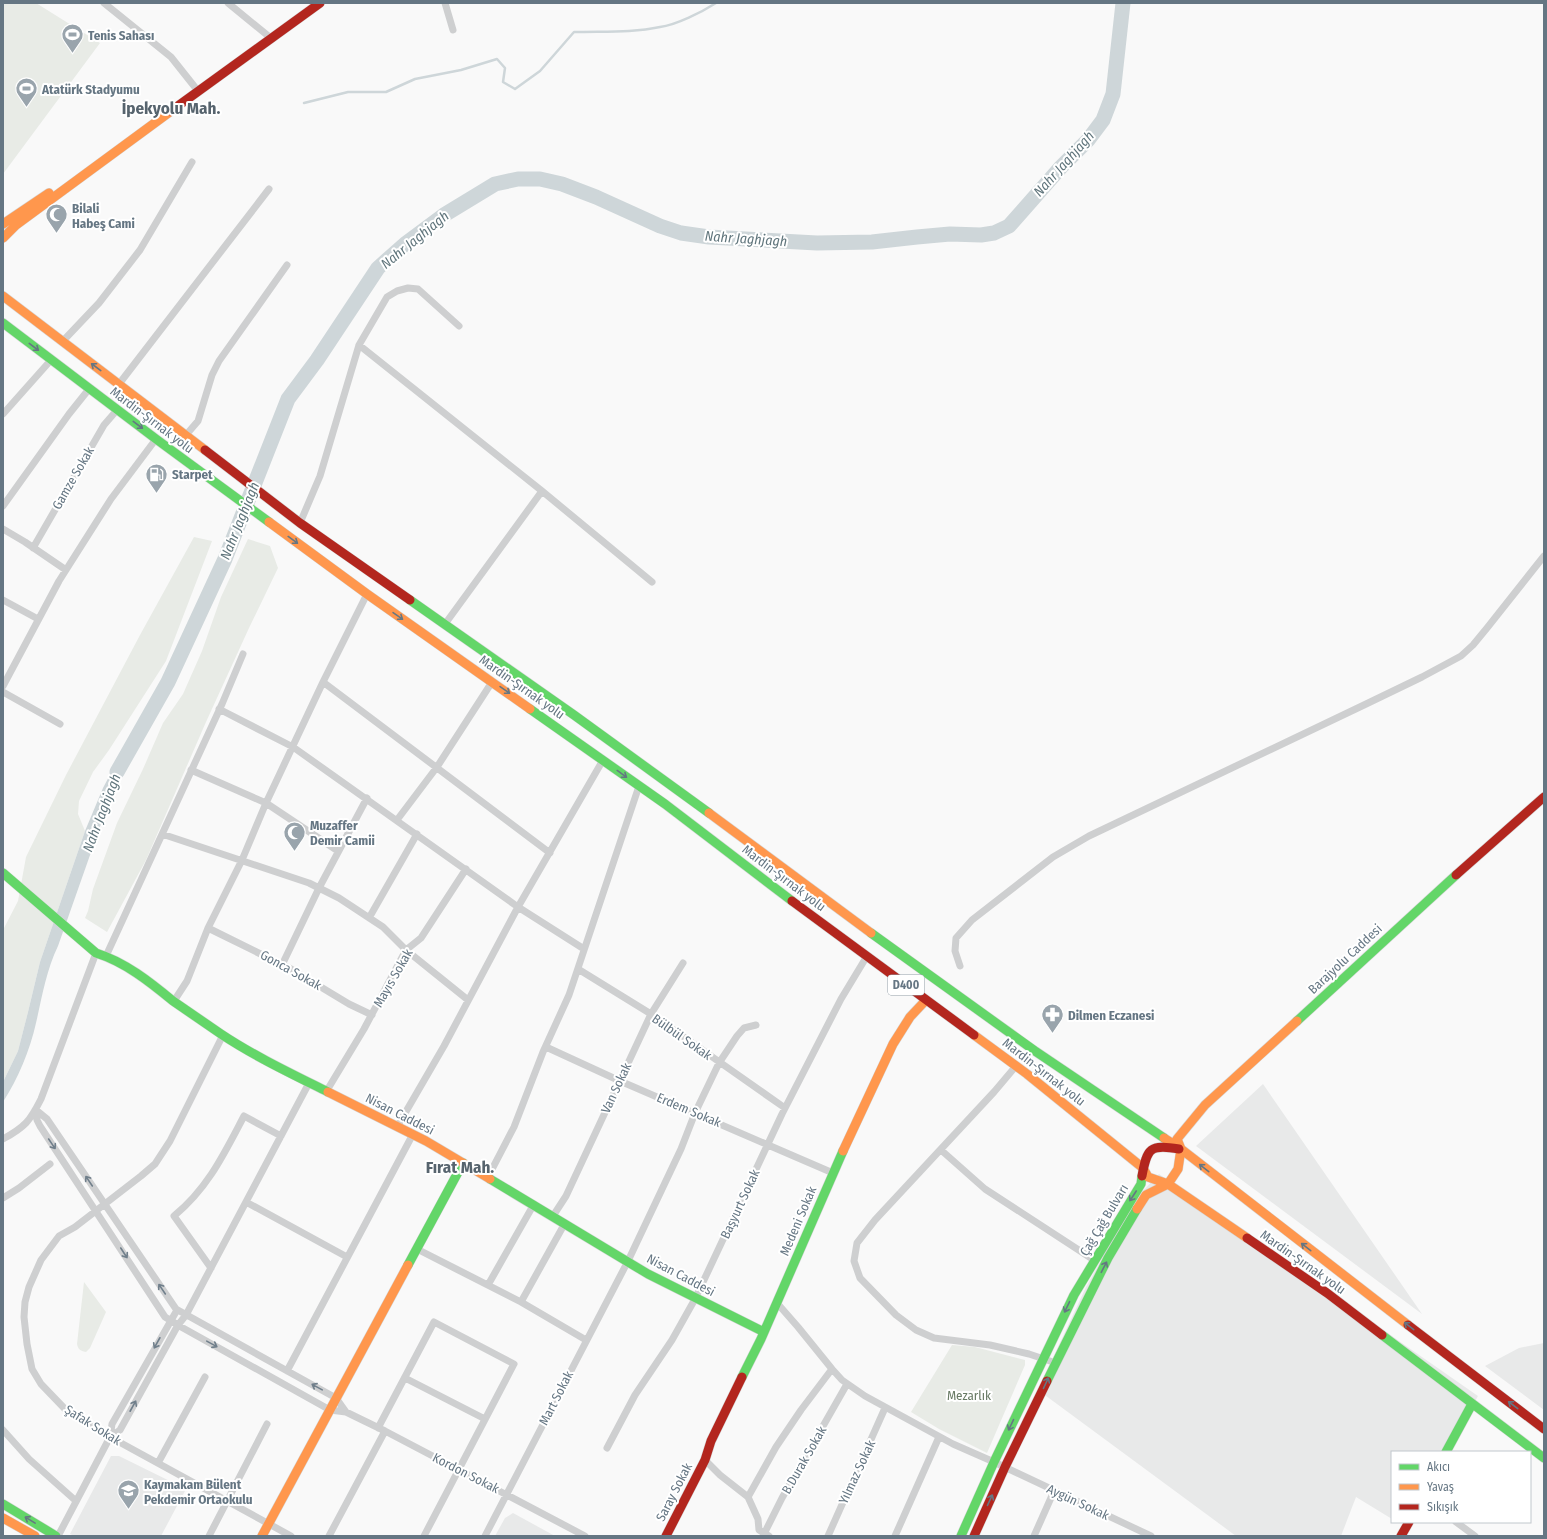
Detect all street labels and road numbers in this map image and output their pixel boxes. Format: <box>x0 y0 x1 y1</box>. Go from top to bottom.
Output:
street label: Mardin-Şırnak yolu <box>107 384 197 456</box>
street label: Gamze Sokak <box>49 443 97 512</box>
street label: Mardin-Şırnak yolu <box>477 652 567 722</box>
street label: Mardin-Şırnak yolu <box>739 842 829 914</box>
street label: Barajyolu Caddesi <box>1305 921 1385 997</box>
street label: Mayıs Sokak <box>370 945 416 1010</box>
street label: Gonca Sokak <box>258 947 325 993</box>
road number: D400 <box>888 975 924 995</box>
street label: Bülbül Sokak <box>649 1011 715 1064</box>
street label: Mardin-Şırnak yolu <box>1000 1035 1088 1109</box>
street label: Van Sokak <box>598 1060 635 1116</box>
street label: Nisan Caddesi <box>363 1090 437 1138</box>
street label: Erdem Sokak <box>655 1090 724 1131</box>
street label: Başyurt Sokak <box>717 1166 763 1241</box>
street label: Çağ Çağ Bulvarı <box>1077 1182 1131 1258</box>
street label: Medeni Sokak <box>777 1183 820 1258</box>
street label: Mardin-Şırnak yolu <box>1258 1227 1348 1297</box>
street label: Nisan Caddesi <box>644 1251 718 1299</box>
street label: Mart Sokak <box>536 1367 577 1428</box>
street label: Şafak Sokak <box>62 1402 125 1449</box>
street label: B.Durak Sokak <box>779 1423 830 1496</box>
street label: Yılmaz Sokak <box>836 1437 879 1506</box>
street label: Kordon Sokak <box>430 1450 503 1497</box>
street label: Saray Sokak <box>653 1459 696 1524</box>
street label: Aygün Sokak <box>1045 1481 1112 1523</box>

